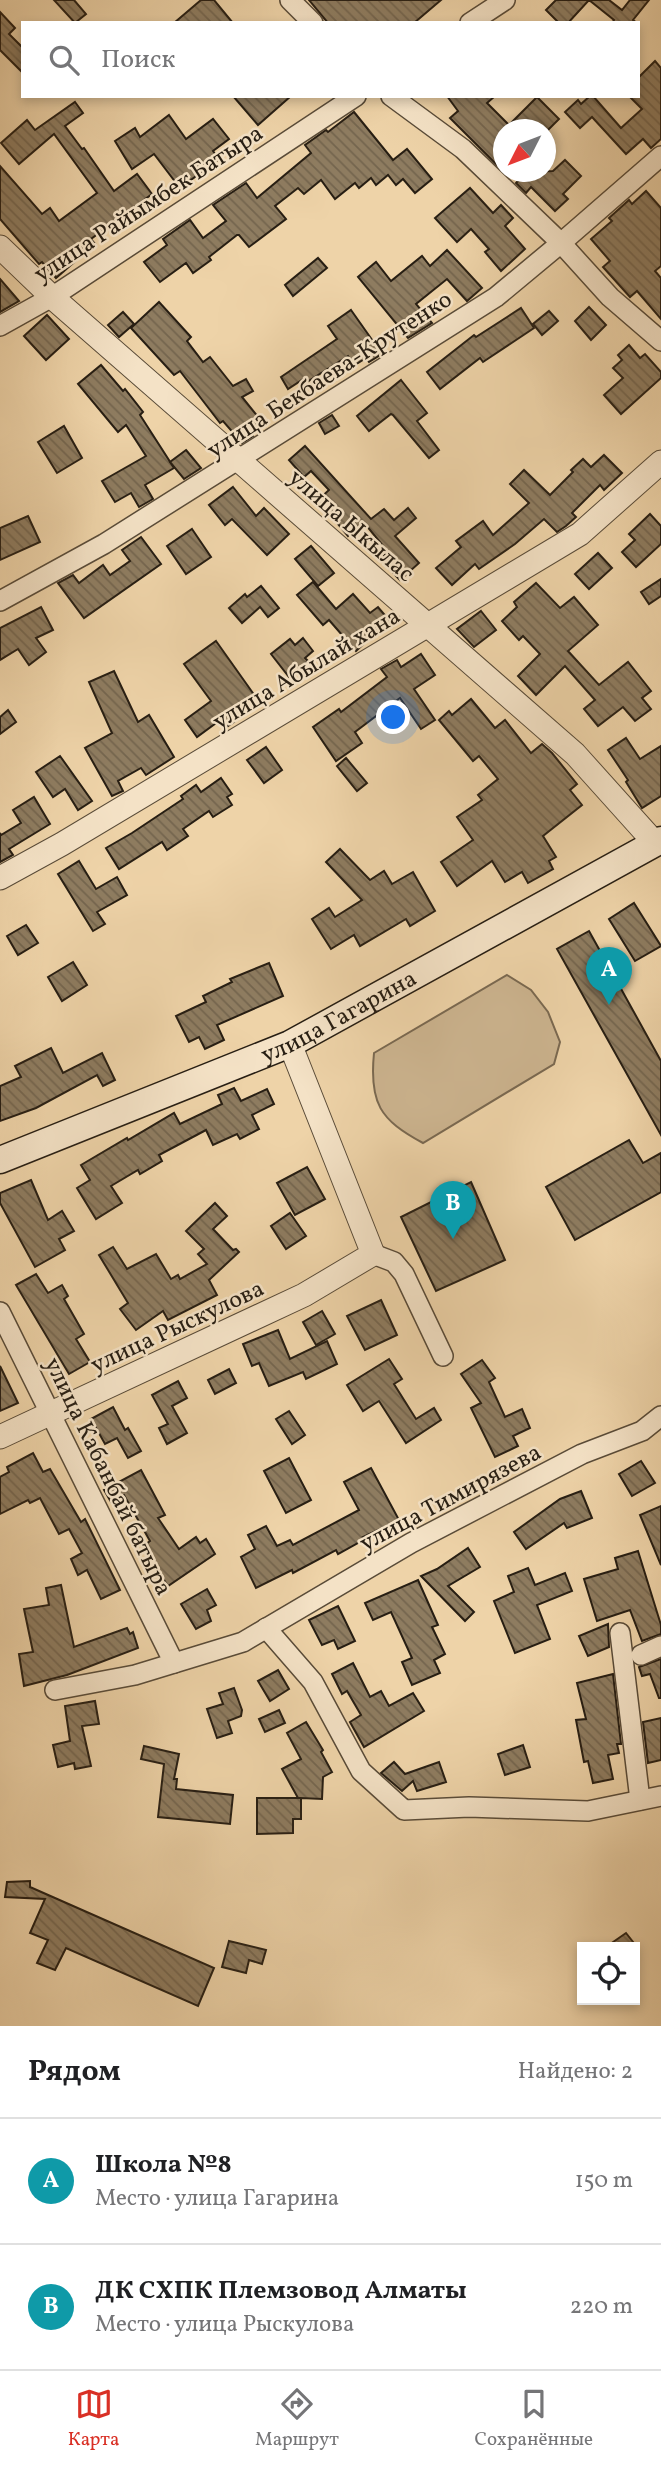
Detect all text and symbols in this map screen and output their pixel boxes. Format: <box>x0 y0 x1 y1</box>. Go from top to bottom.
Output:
search box <box>21 21 640 98</box>
icon: search <box>45 41 83 79</box>
text: Поиск <box>101 42 175 78</box>
street label: улица Райымбек Батыра <box>28 118 271 292</box>
north arrow <box>493 119 556 182</box>
street label: улица Бекбаева-Крутенко <box>201 283 459 468</box>
street label: улица Ыкылас <box>280 462 421 591</box>
street label: улица Абылай хана <box>207 600 407 739</box>
your location <box>376 700 410 734</box>
pin: A <box>586 947 632 1005</box>
street label: улица Гагарина <box>256 963 423 1073</box>
pin: B <box>430 1181 476 1239</box>
street label: улица Рыскулова <box>85 1273 270 1383</box>
street label: улица Кабанбай батыра <box>35 1352 180 1602</box>
street label: улица Тимирязева <box>354 1436 548 1561</box>
map controls <box>577 1942 640 2005</box>
button: locate <box>577 1942 640 2005</box>
text: Рядом <box>28 2051 121 2093</box>
text: Найдено: 2 <box>518 2056 633 2088</box>
text: Школа №8 <box>95 2147 232 2183</box>
text: A <box>43 2165 59 2197</box>
text: 150 m <box>575 2165 633 2197</box>
text: Место · улица Гагарина <box>95 2183 339 2215</box>
text: ДК СХПК Племзовод Алматы <box>95 2273 467 2309</box>
text: B <box>43 2291 59 2323</box>
text: 220 m <box>570 2291 633 2323</box>
text: Место · улица Рыскулова <box>95 2309 354 2341</box>
tab: Карта <box>68 2385 119 2453</box>
tab: Маршрут <box>255 2385 339 2453</box>
tab: Сохранённые <box>475 2385 593 2453</box>

